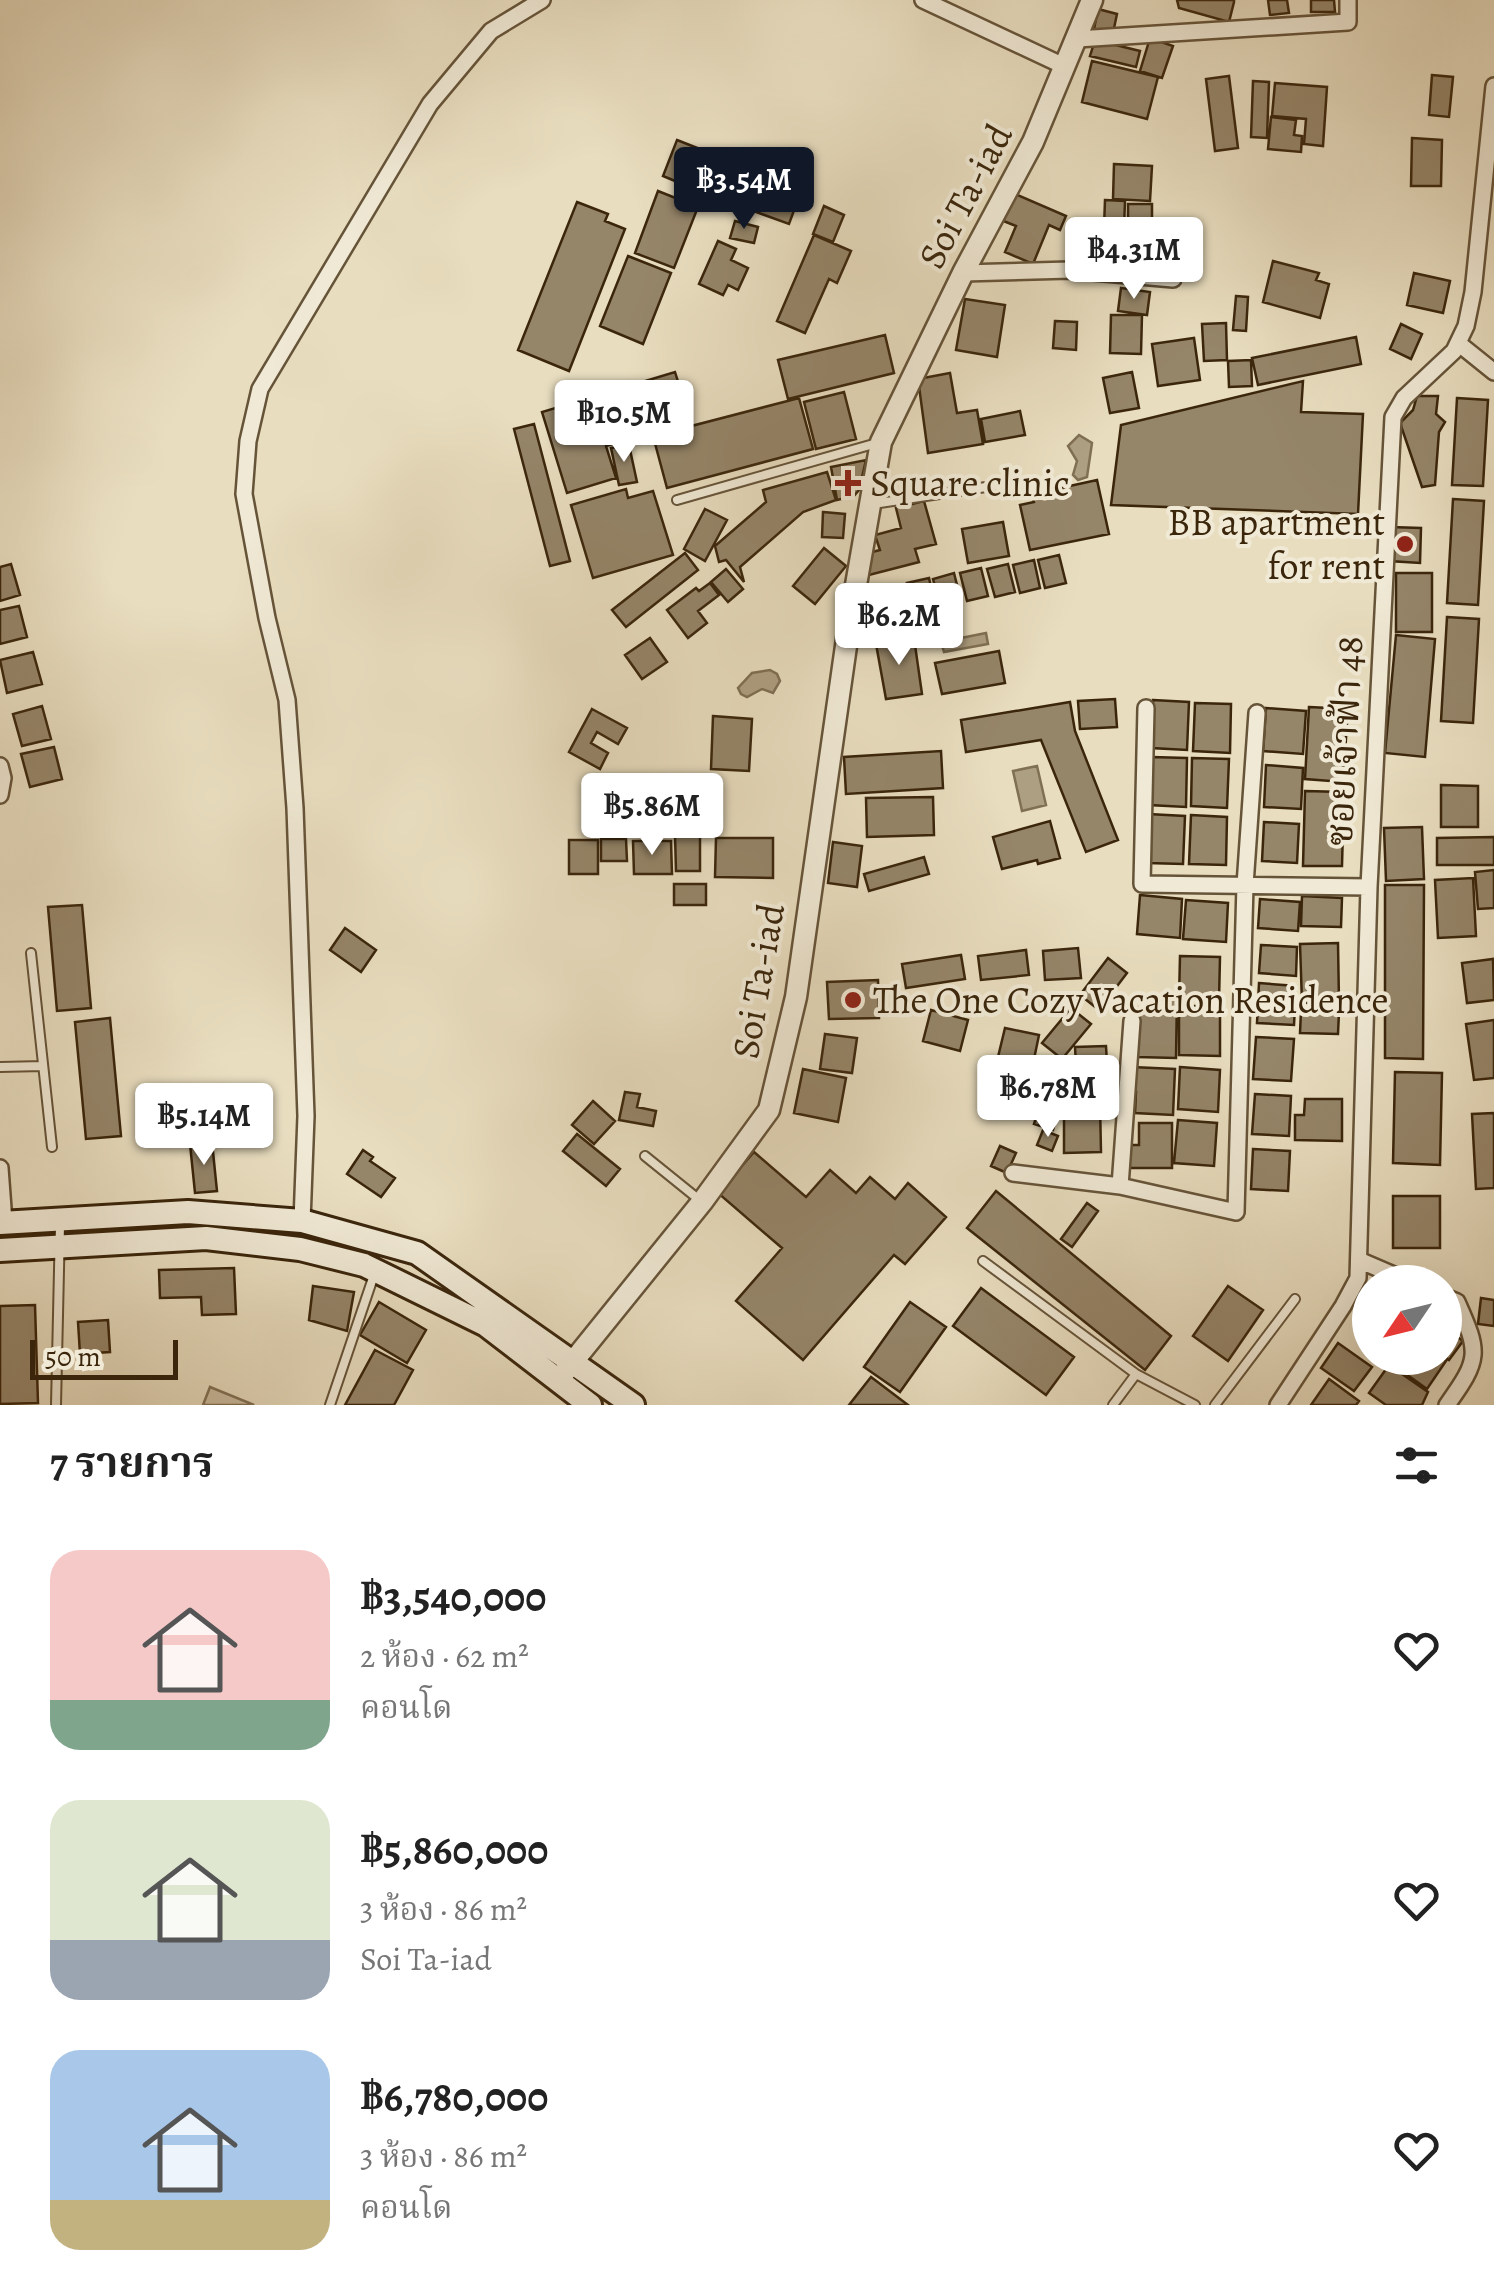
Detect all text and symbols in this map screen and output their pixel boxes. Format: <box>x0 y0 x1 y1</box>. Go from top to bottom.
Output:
street label: Soi Ta-iad <box>905 114 1025 277</box>
pin: ฿3.54M <box>663 147 825 232</box>
text: ฿3.54M <box>696 157 792 201</box>
pin: ฿4.31M <box>1053 217 1215 302</box>
text: ฿4.31M <box>1087 227 1181 271</box>
pin: ฿10.5M <box>543 380 705 465</box>
text: ฿10.5M <box>577 390 671 434</box>
place label: Square clinic <box>870 457 1070 509</box>
marker: Square clinic <box>835 470 861 496</box>
place label: BB apartment for rent <box>1168 496 1385 592</box>
marker: BB apartment for rent <box>1394 533 1416 555</box>
pin: ฿6.2M <box>829 583 969 668</box>
text: ฿6.2M <box>857 593 941 637</box>
street label: ซอยเจ้าฟ้า 48 <box>1313 635 1375 847</box>
pin: ฿5.86M <box>571 773 733 858</box>
text: ฿5.86M <box>603 783 701 827</box>
street label: Soi Ta-iad <box>719 899 797 1063</box>
place label: The One Cozy Vacation Residence <box>873 974 1388 1026</box>
marker: The One Cozy Vacation Residence <box>842 989 864 1011</box>
pin: ฿6.78M <box>967 1055 1129 1140</box>
text: ฿6.78M <box>999 1065 1097 1109</box>
pin: ฿5.14M <box>123 1083 285 1168</box>
text: ฿5.14M <box>157 1093 251 1137</box>
north arrow <box>1352 1265 1462 1375</box>
map controls <box>1352 1265 1462 1375</box>
scale bar <box>30 1335 178 1380</box>
text: 50 m <box>45 1338 101 1376</box>
text: 7 รายการ <box>50 1434 214 1491</box>
icon: filters <box>1389 1438 1444 1493</box>
text: ฿3,540,000 <box>360 1568 546 1625</box>
icon: home <box>130 1590 250 1710</box>
icon: heart <box>1389 1623 1444 1678</box>
text: 2 ห้อง · 62 m² <box>360 1634 529 1678</box>
text: คอนโด <box>360 1685 453 1729</box>
text: ฿5,860,000 <box>360 1821 548 1878</box>
icon: home <box>130 1840 250 1960</box>
icon: heart <box>1389 1873 1444 1928</box>
text: 3 ห้อง · 86 m² <box>360 1887 527 1931</box>
text: Soi Ta-iad <box>360 1937 492 1981</box>
text: ฿6,780,000 <box>360 2068 548 2125</box>
icon: home <box>130 2090 250 2210</box>
icon: heart <box>1389 2123 1444 2178</box>
text: 3 ห้อง · 86 m² <box>360 2134 527 2178</box>
text: คอนโด <box>360 2185 453 2229</box>

